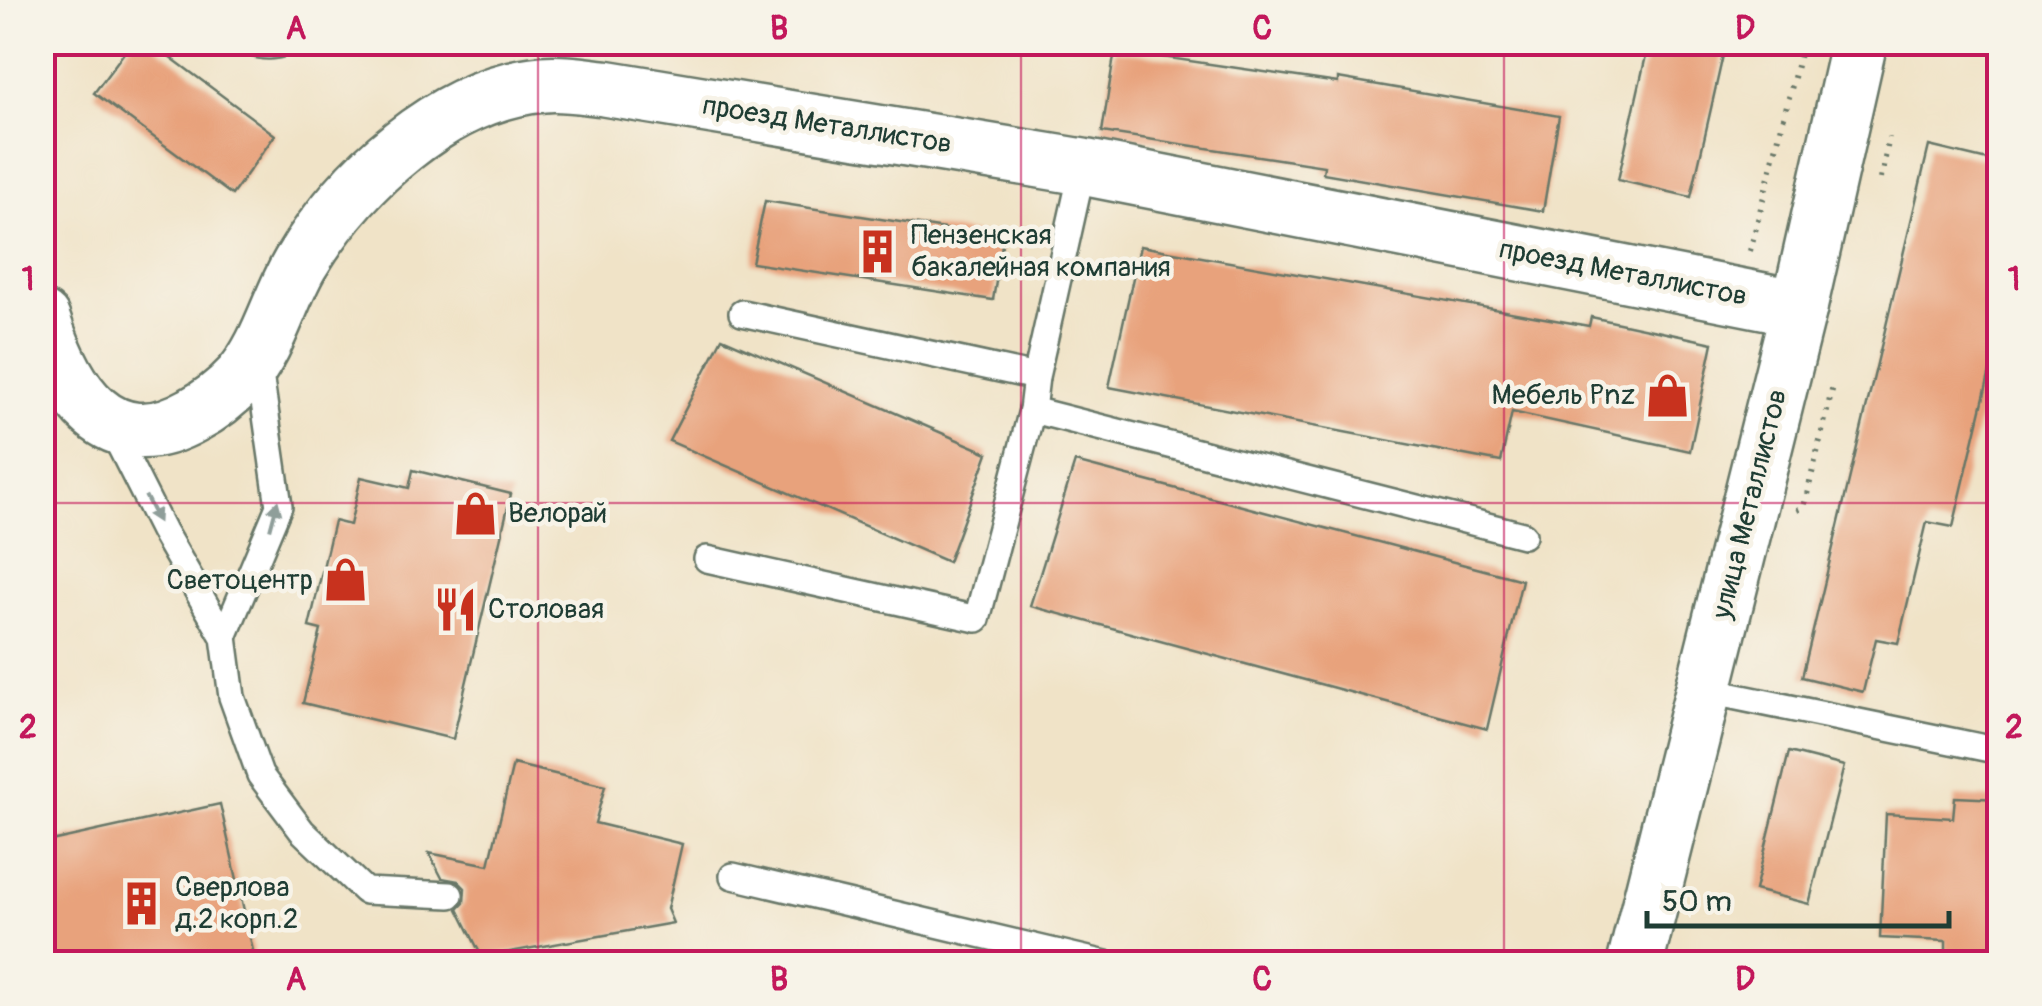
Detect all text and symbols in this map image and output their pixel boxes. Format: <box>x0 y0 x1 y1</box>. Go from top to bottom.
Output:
text: A <box>286 9 307 49</box>
text: B <box>770 9 788 49</box>
text: C <box>1252 9 1272 49</box>
text: D <box>1735 9 1755 49</box>
street label: проезд Металлистов <box>700 88 954 162</box>
place label: Пензенская бакалейная компания <box>911 218 1171 285</box>
building icon: Пензенская бакалейная компания <box>854 227 902 275</box>
street label: проезд Металлистов <box>1496 232 1750 314</box>
text: 1 <box>22 260 34 300</box>
text: 1 <box>2008 260 2020 300</box>
shop icon: Мебель Pnz <box>1644 371 1692 419</box>
place label: Мебель Pnz <box>1492 378 1635 413</box>
street label: улица Металлистов <box>1704 386 1795 623</box>
shop icon: Велорай <box>451 489 499 537</box>
one-way arrow <box>143 494 160 523</box>
place label: Велорай <box>508 496 607 531</box>
one-way arrow <box>266 499 282 530</box>
shop icon: Светоцентр <box>322 556 370 604</box>
place label: Светоцентр <box>167 563 313 598</box>
restaurant icon: Столовая <box>431 585 479 633</box>
place label: Столовая <box>488 592 604 627</box>
text: 2 <box>19 708 37 748</box>
text: 2 <box>2005 708 2023 748</box>
scale bar <box>1647 866 1950 928</box>
place label: Сверлова д.2 корп.2 <box>175 870 298 937</box>
building icon: Сверлова д.2 корп.2 <box>118 879 166 927</box>
text: 50 m <box>1662 883 1732 920</box>
text: A <box>286 960 307 1000</box>
text: B <box>770 960 788 1000</box>
text: C <box>1252 960 1272 1000</box>
text: D <box>1735 960 1755 1000</box>

